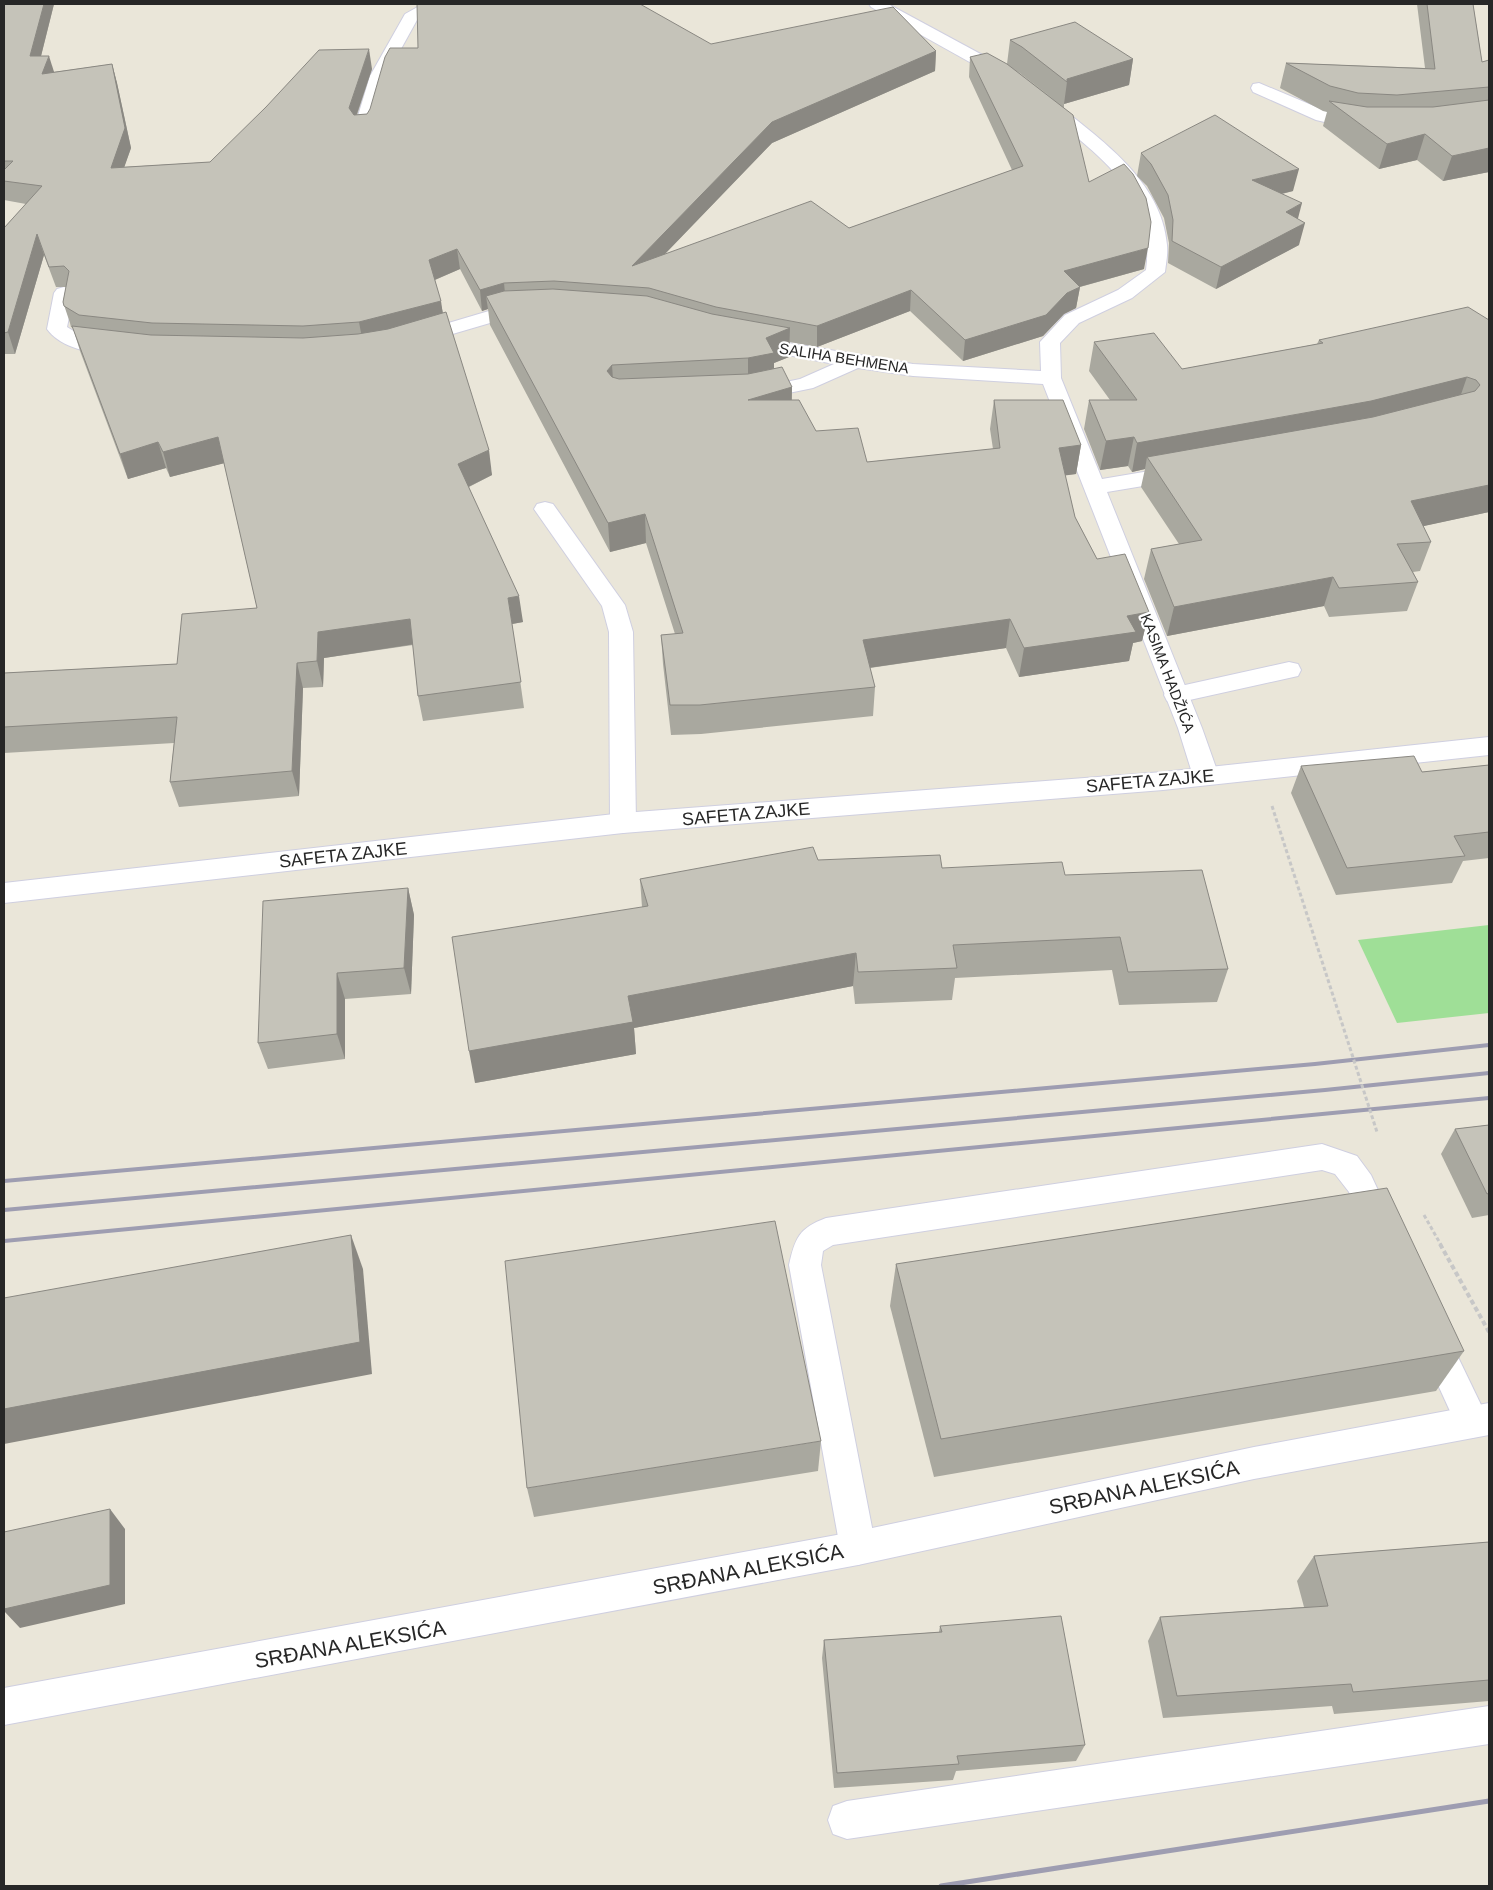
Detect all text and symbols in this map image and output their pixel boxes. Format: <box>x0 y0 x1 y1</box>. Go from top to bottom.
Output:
street label: SALIHA BEHMENA <box>778 339 910 377</box>
street label: KASIMA HADŽIĆA <box>1138 611 1198 735</box>
street label: SAFETA ZAJKE <box>1085 765 1215 797</box>
street label: SAFETA ZAJKE <box>681 798 811 830</box>
street label: SAFETA ZAJKE <box>278 838 408 872</box>
street label: SRĐANA ALEKSIĆA <box>1047 1456 1241 1518</box>
street label: SRĐANA ALEKSIĆA <box>651 1539 845 1599</box>
street label: SRĐANA ALEKSIĆA <box>253 1616 447 1672</box>

